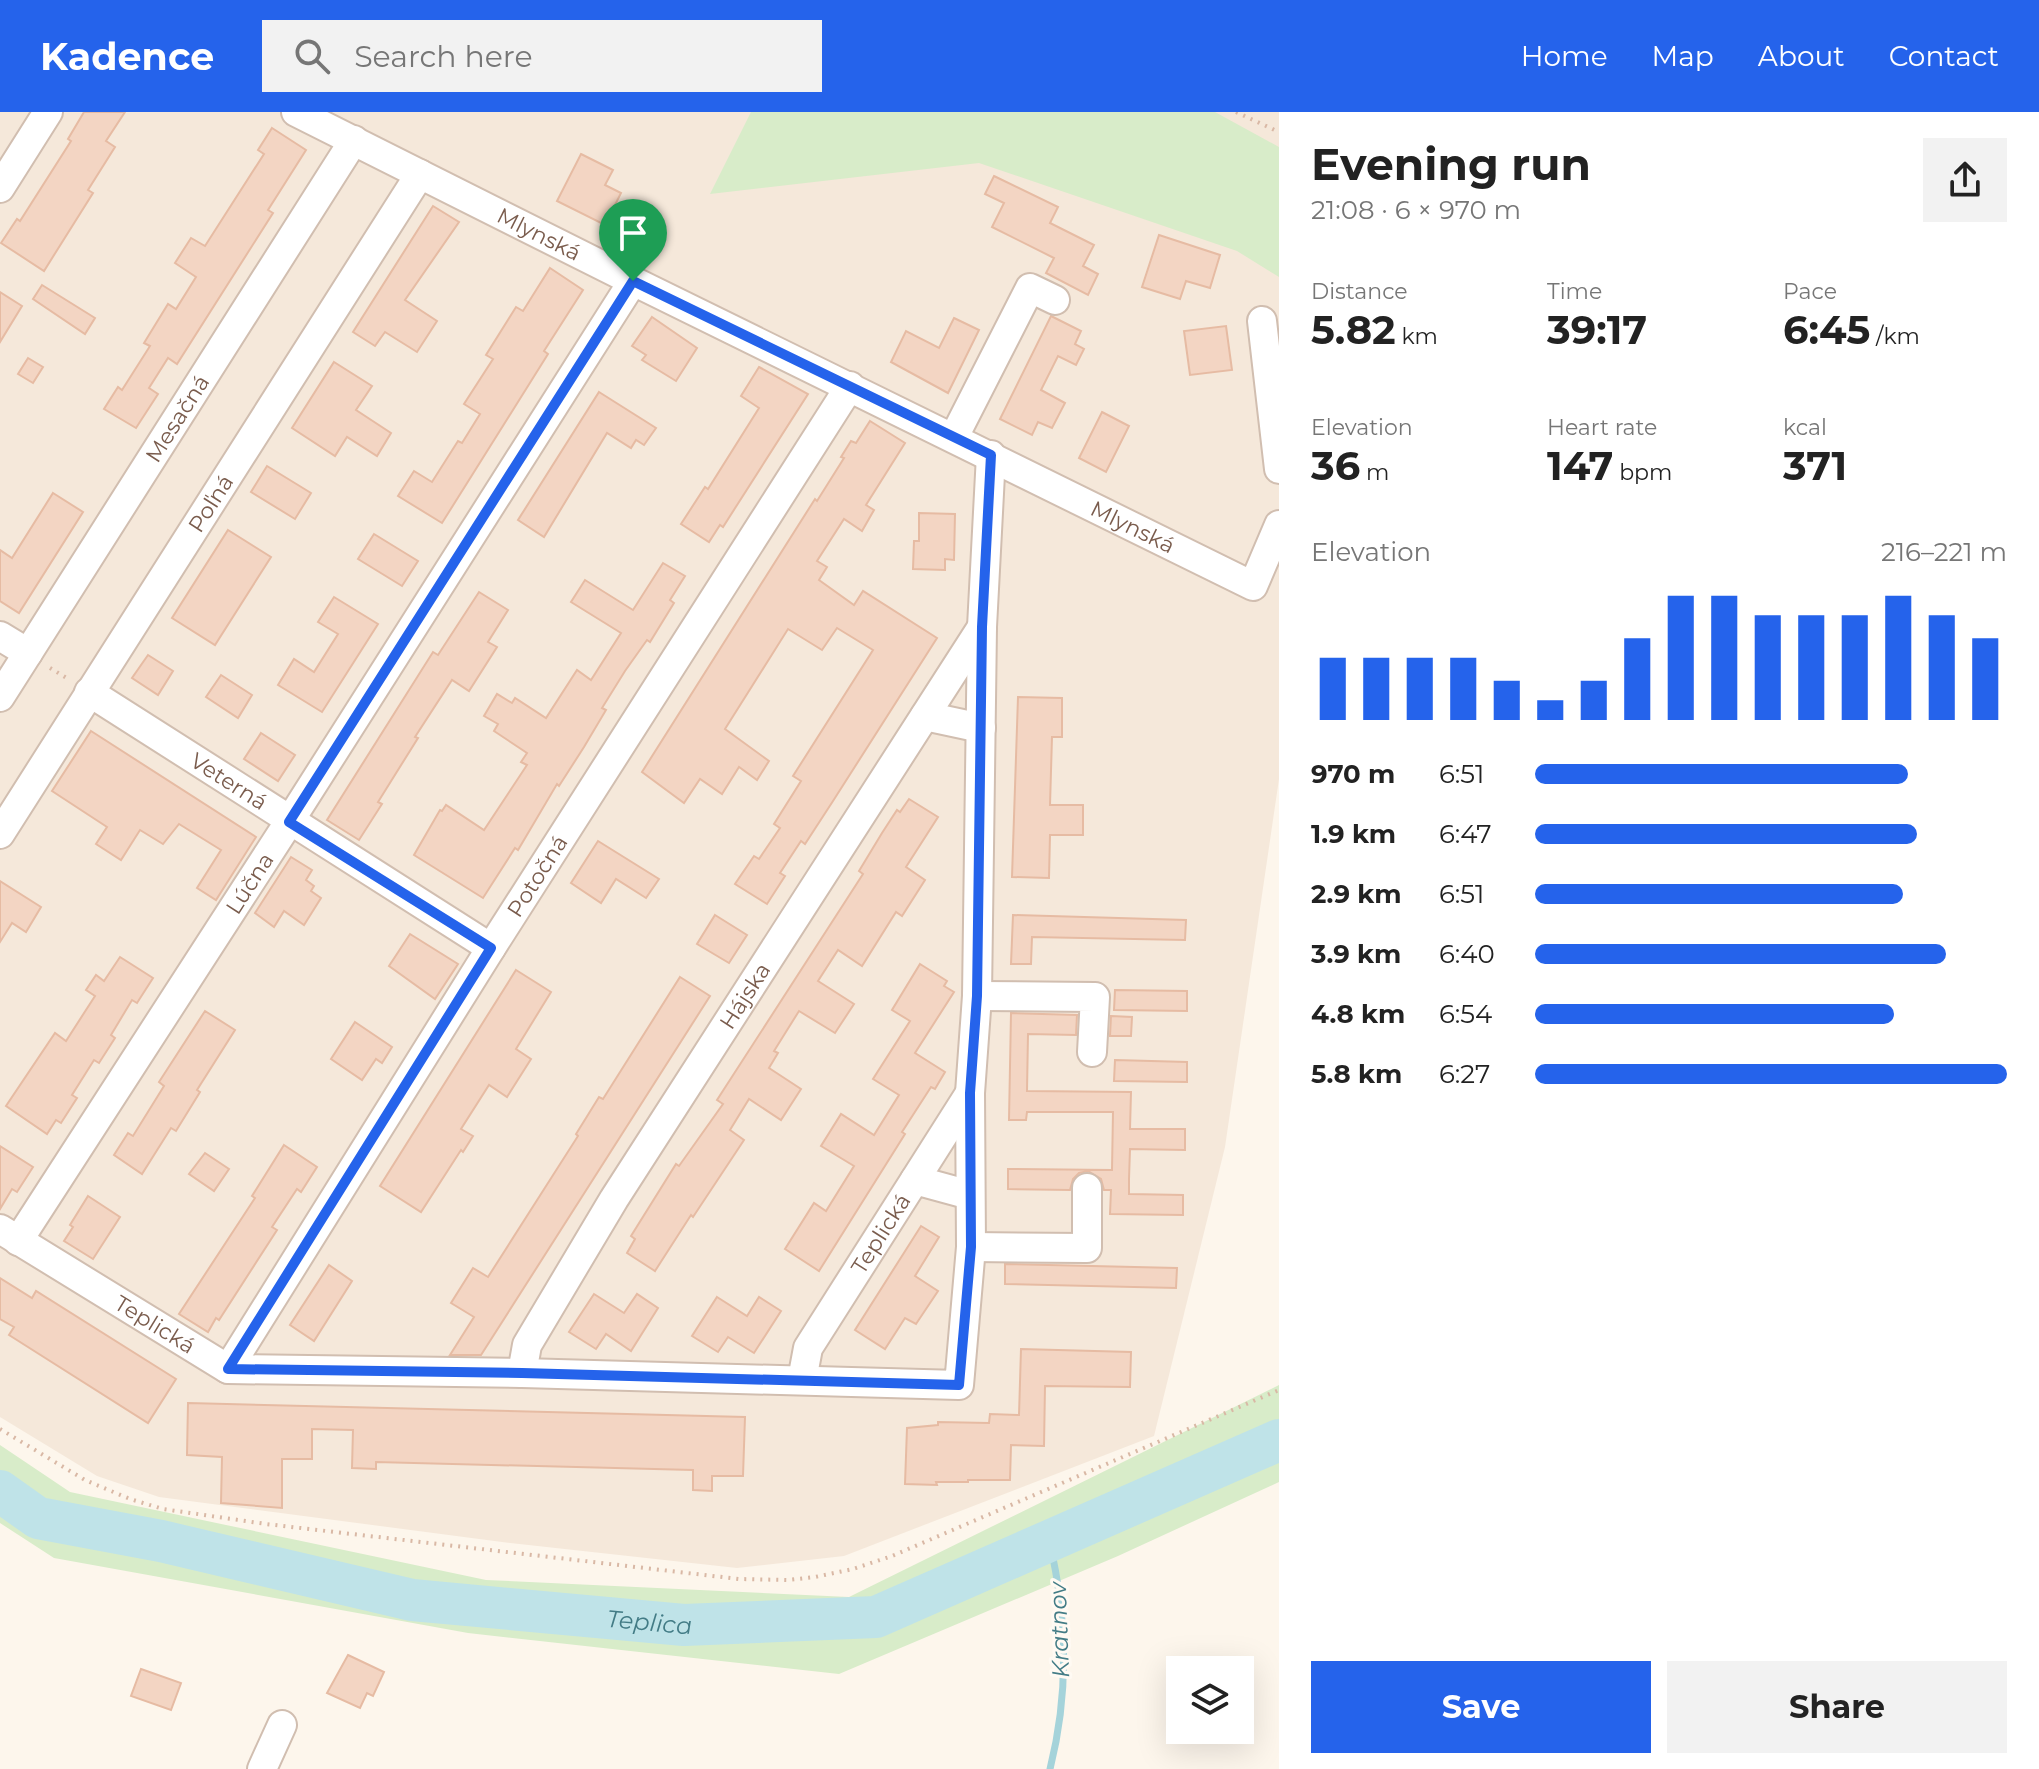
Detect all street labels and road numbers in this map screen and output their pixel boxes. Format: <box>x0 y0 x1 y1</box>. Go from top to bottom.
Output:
street label: Mlynská <box>493 202 586 266</box>
street label: Mesačná <box>139 370 215 467</box>
street label: Poľná <box>182 469 239 537</box>
street label: Mlynská <box>1086 495 1179 559</box>
street label: Veterná <box>186 747 272 816</box>
street label: Potočná <box>501 830 573 922</box>
street label: Lúčna <box>220 847 279 919</box>
street label: Hájska <box>713 958 776 1034</box>
street label: Teplická <box>845 1189 916 1279</box>
street label: Teplická <box>110 1289 200 1359</box>

